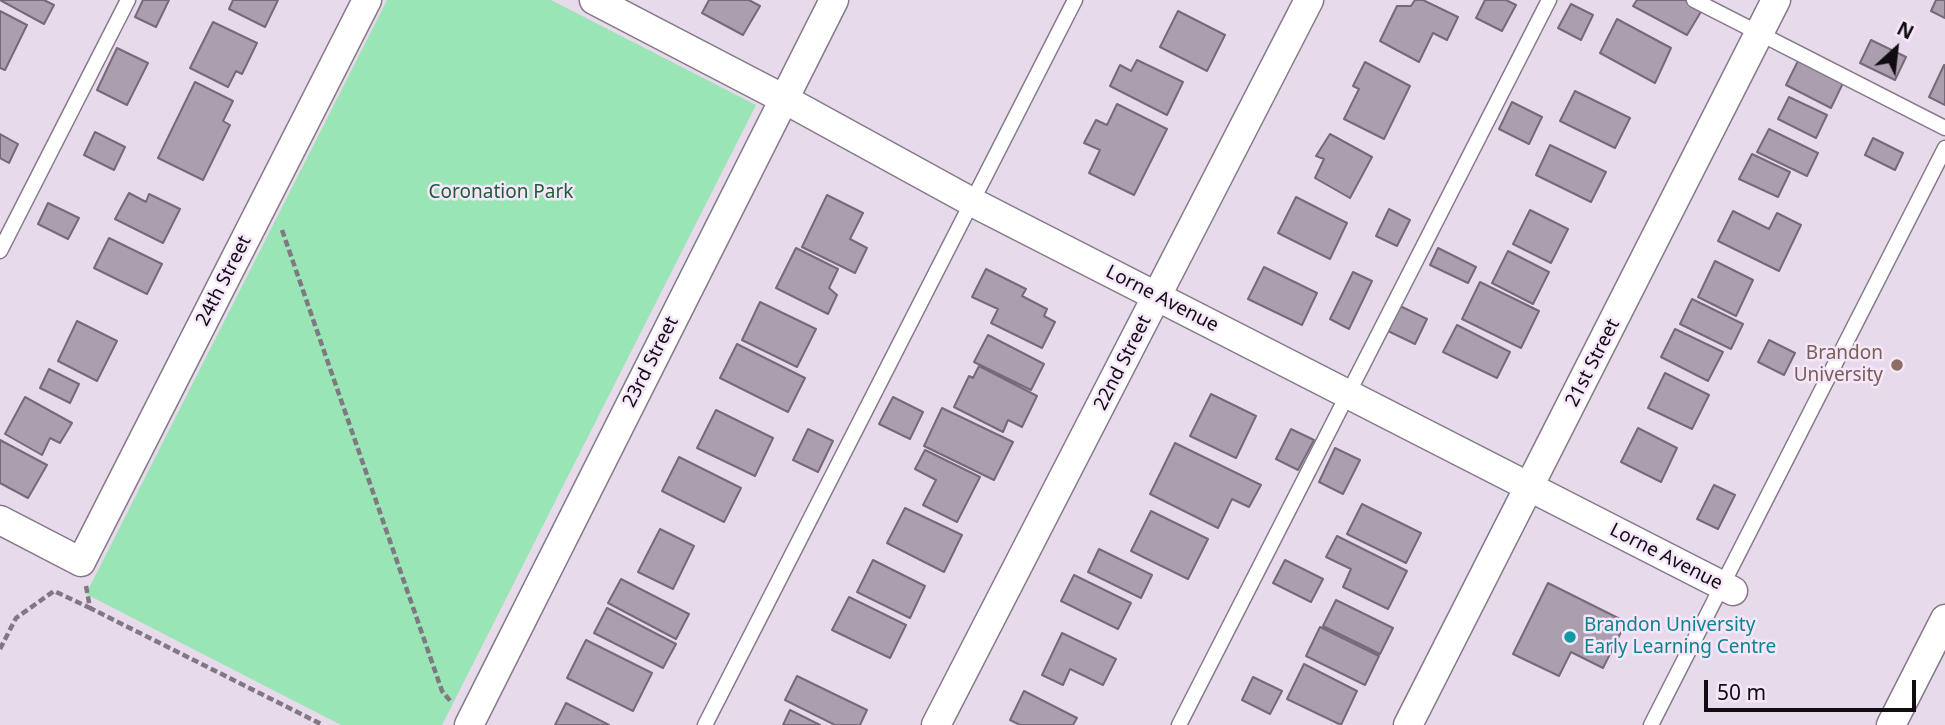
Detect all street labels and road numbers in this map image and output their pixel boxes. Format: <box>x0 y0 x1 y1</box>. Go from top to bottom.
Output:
street label: 24th Street <box>192 232 256 330</box>
street label: Lorne Avenue <box>1102 261 1222 337</box>
street label: 22nd Street <box>1089 312 1157 414</box>
street label: 23rd Street <box>618 313 684 411</box>
street label: 21st Street <box>1561 315 1625 411</box>
street label: Lorne Avenue <box>1606 519 1726 595</box>

